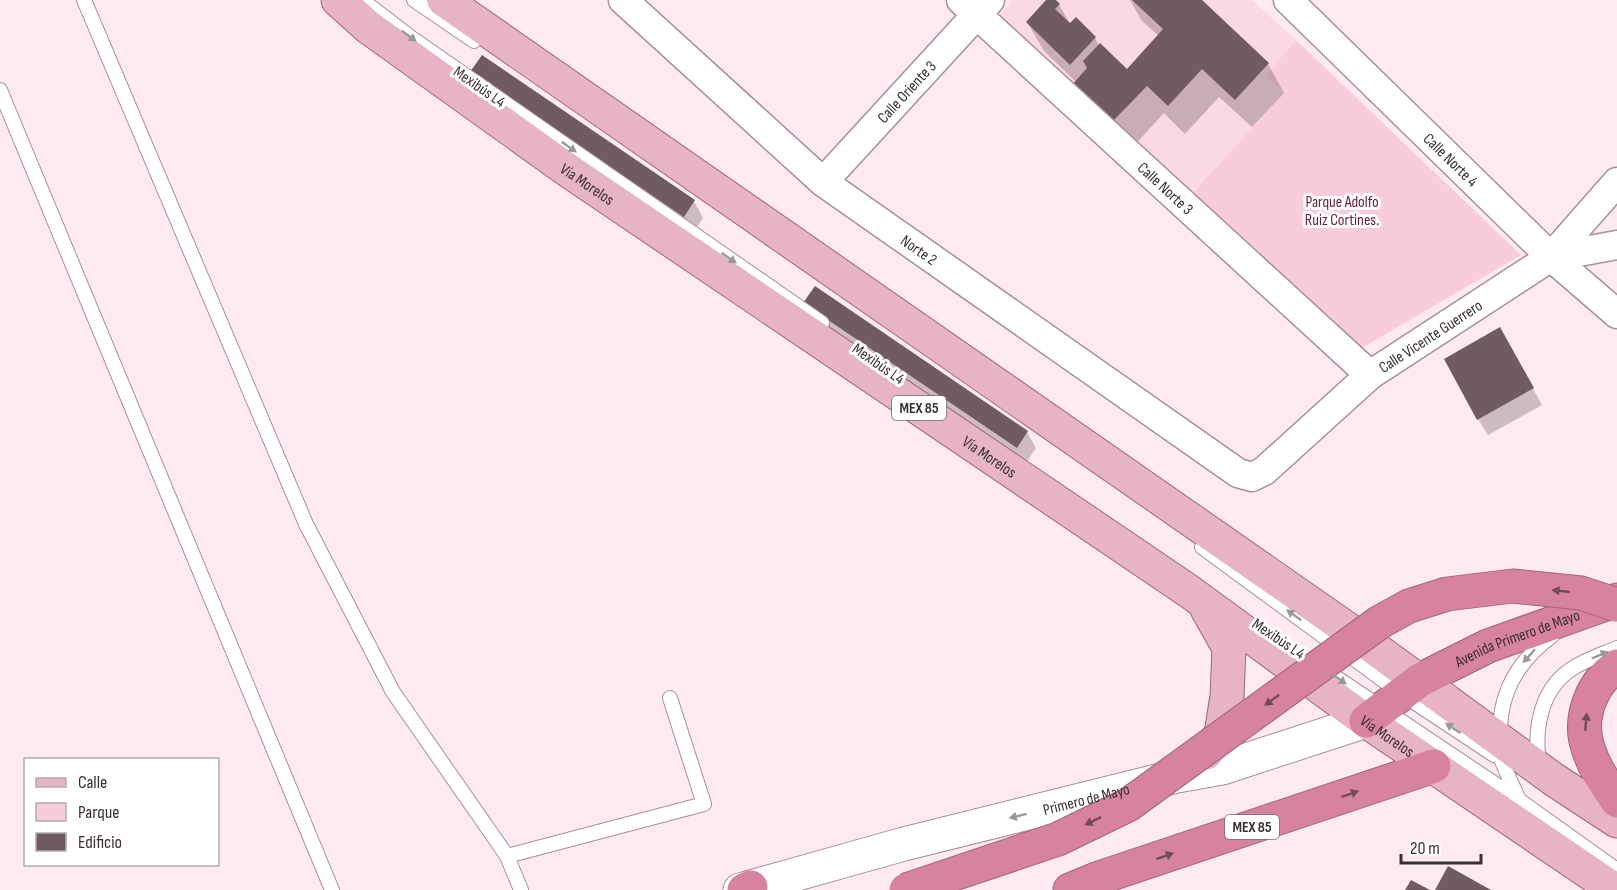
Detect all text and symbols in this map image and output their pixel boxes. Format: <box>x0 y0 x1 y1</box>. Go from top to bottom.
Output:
one-way arrow <box>401 29 416 41</box>
street label: Calle Oriente 3 <box>874 57 941 128</box>
street label: Mexibús L4 <box>449 62 509 112</box>
street label: Calle Norte 4 <box>1419 130 1481 191</box>
one-way arrow <box>560 141 576 153</box>
street label: Calle Norte 3 <box>1133 159 1197 219</box>
street label: Vía Morelos <box>556 160 618 210</box>
park label: Parque Adolfo Ruiz Cortines. <box>1305 193 1379 230</box>
street label: Norte 2 <box>897 231 940 270</box>
one-way arrow <box>721 252 737 263</box>
street label: Calle Vicente Guerrero <box>1376 296 1486 378</box>
street label: Mexibús L4 <box>848 339 908 389</box>
road number: MEX 85 <box>892 396 946 420</box>
street label: Vía Morelos <box>958 432 1020 483</box>
one-way arrow <box>1551 586 1570 596</box>
street label: Avenida Primero de Mayo <box>1451 606 1583 673</box>
one-way arrow <box>1287 609 1303 621</box>
street label: Mexibús L4 <box>1248 615 1308 664</box>
one-way arrow <box>1523 648 1536 663</box>
one-way arrow <box>1591 650 1609 659</box>
one-way arrow <box>1330 673 1346 685</box>
one-way arrow <box>1264 694 1280 706</box>
street label: Vía Morelos <box>1356 712 1417 762</box>
one-way arrow <box>1581 712 1591 731</box>
one-way arrow <box>1445 723 1461 734</box>
legend <box>24 758 219 866</box>
text: Calle <box>78 772 107 793</box>
street label: Primero de Mayo <box>1041 780 1132 820</box>
one-way arrow <box>1341 789 1359 799</box>
text: Parque <box>78 802 119 823</box>
one-way arrow <box>1009 811 1027 821</box>
road number: MEX 85 <box>1225 815 1279 839</box>
one-way arrow <box>1085 817 1102 826</box>
scale bar <box>1401 827 1480 865</box>
text: Edificio <box>78 832 122 853</box>
text: 20 m <box>1410 838 1440 859</box>
one-way arrow <box>1156 851 1174 861</box>

